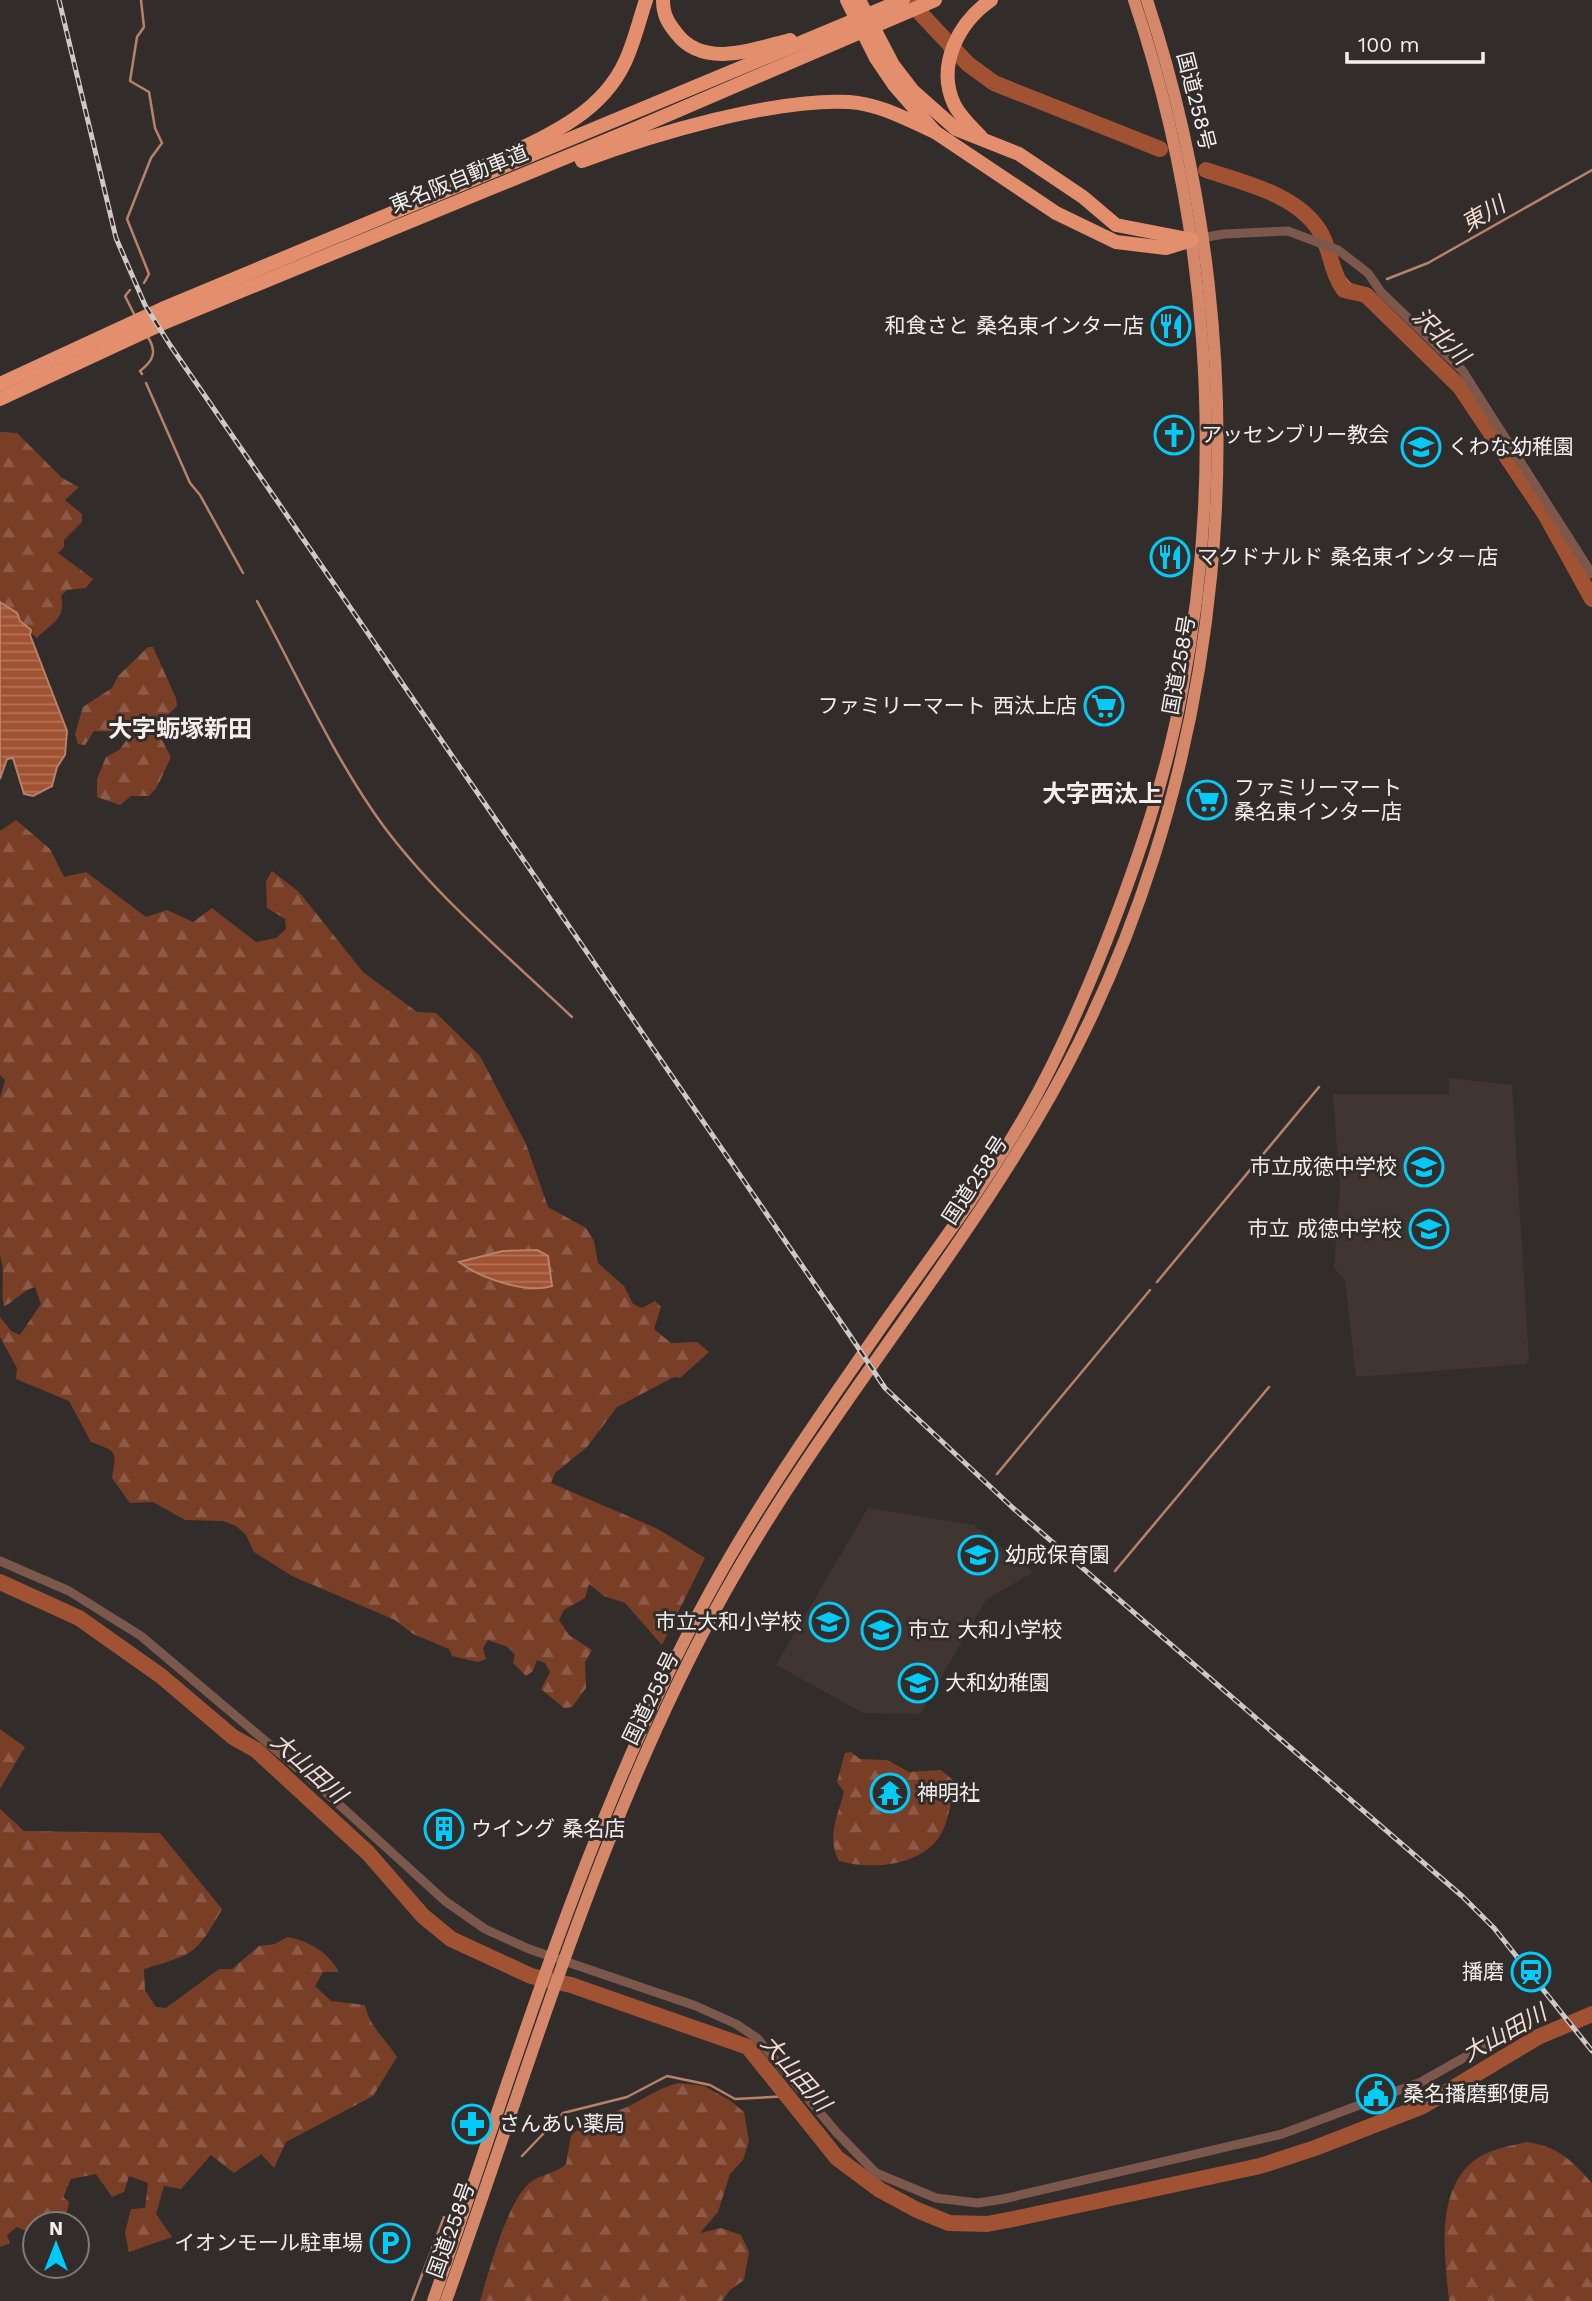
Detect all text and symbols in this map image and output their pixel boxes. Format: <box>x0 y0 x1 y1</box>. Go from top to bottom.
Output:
scale bar <box>1347 21 1484 65</box>
text: 100 m <box>1358 32 1420 57</box>
street label: 国道258号 <box>1172 49 1221 153</box>
street label: 東名阪自動車道 <box>386 139 532 218</box>
water label: 東川 <box>1457 190 1513 238</box>
water label: 沢北川 <box>1407 302 1477 372</box>
restaurant icon: 和食さと 桑名東インター店 <box>1150 305 1192 347</box>
place label: 和食さと 桑名東インター店 <box>885 313 1144 338</box>
church icon: アッセンブリー教会 <box>1153 414 1195 456</box>
place label: アッセンブリー教会 <box>1201 422 1389 447</box>
school or university icon: くわな幼稚園 <box>1400 426 1442 468</box>
place label: くわな幼稚園 <box>1448 434 1574 459</box>
restaurant icon: マクドナルド 桑名東インタ－店 <box>1149 536 1191 578</box>
place label: マクドナルド 桑名東インタ－店 <box>1197 544 1498 569</box>
street label: 国道258号 <box>1157 613 1200 717</box>
supermarket icon: ファミリーマート 西汰上店 <box>1083 685 1125 727</box>
place label: ファミリーマート 西汰上店 <box>818 693 1077 718</box>
district label: 大字蛎塚新田 <box>108 715 252 743</box>
place label: ファミリーマート 桑名東インター店 <box>1234 775 1402 824</box>
supermarket icon: ファミリーマート 桑名東インター店 <box>1186 779 1228 821</box>
district label: 大字西汰上 <box>1042 780 1162 808</box>
street label: 国道258号 <box>937 1131 1012 1229</box>
school or university icon: 市立成徳中学校 <box>1403 1146 1445 1188</box>
place label: 市立成徳中学校 <box>1250 1154 1397 1179</box>
school or university icon: 市立 成徳中学校 <box>1408 1208 1450 1250</box>
place label: 市立 成徳中学校 <box>1248 1216 1402 1241</box>
school or university icon: 幼成保育園 <box>957 1534 999 1576</box>
place label: 幼成保育園 <box>1005 1542 1110 1567</box>
school or university icon: 市立大和小学校 <box>808 1601 850 1643</box>
place label: 市立大和小学校 <box>655 1609 802 1634</box>
school or university icon: 市立 大和小学校 <box>860 1609 902 1651</box>
place label: 市立 大和小学校 <box>908 1617 1062 1642</box>
street label: 国道258号 <box>617 1647 684 1748</box>
school or university icon: 大和幼稚園 <box>897 1662 939 1704</box>
place label: 大和幼稚園 <box>945 1670 1050 1695</box>
water label: 大山田川 <box>265 1728 354 1811</box>
temple icon: 神明社 <box>869 1772 911 1814</box>
place label: 神明社 <box>917 1780 980 1805</box>
building icon: ウイング 桑名店 <box>423 1808 465 1850</box>
place label: ウイング 桑名店 <box>471 1816 625 1841</box>
station icon: 播磨 <box>1510 1951 1552 1993</box>
place label: 播磨 <box>1462 1959 1504 1984</box>
water label: 大山田川 <box>1457 1998 1554 2068</box>
water label: 大山田川 <box>755 2030 838 2119</box>
public building icon: 桑名播磨郵便局 <box>1355 2073 1397 2115</box>
place label: 桑名播磨郵便局 <box>1403 2081 1550 2106</box>
pharmacy icon: さんあい薬局 <box>451 2103 493 2145</box>
place label: さんあい薬局 <box>499 2111 625 2136</box>
street label: 国道258号 <box>422 2178 479 2281</box>
north arrow <box>21 2210 91 2280</box>
text: N <box>49 2217 63 2240</box>
parking icon: イオンモール駐車場 <box>369 2222 411 2264</box>
place label: イオンモール駐車場 <box>174 2230 363 2255</box>

